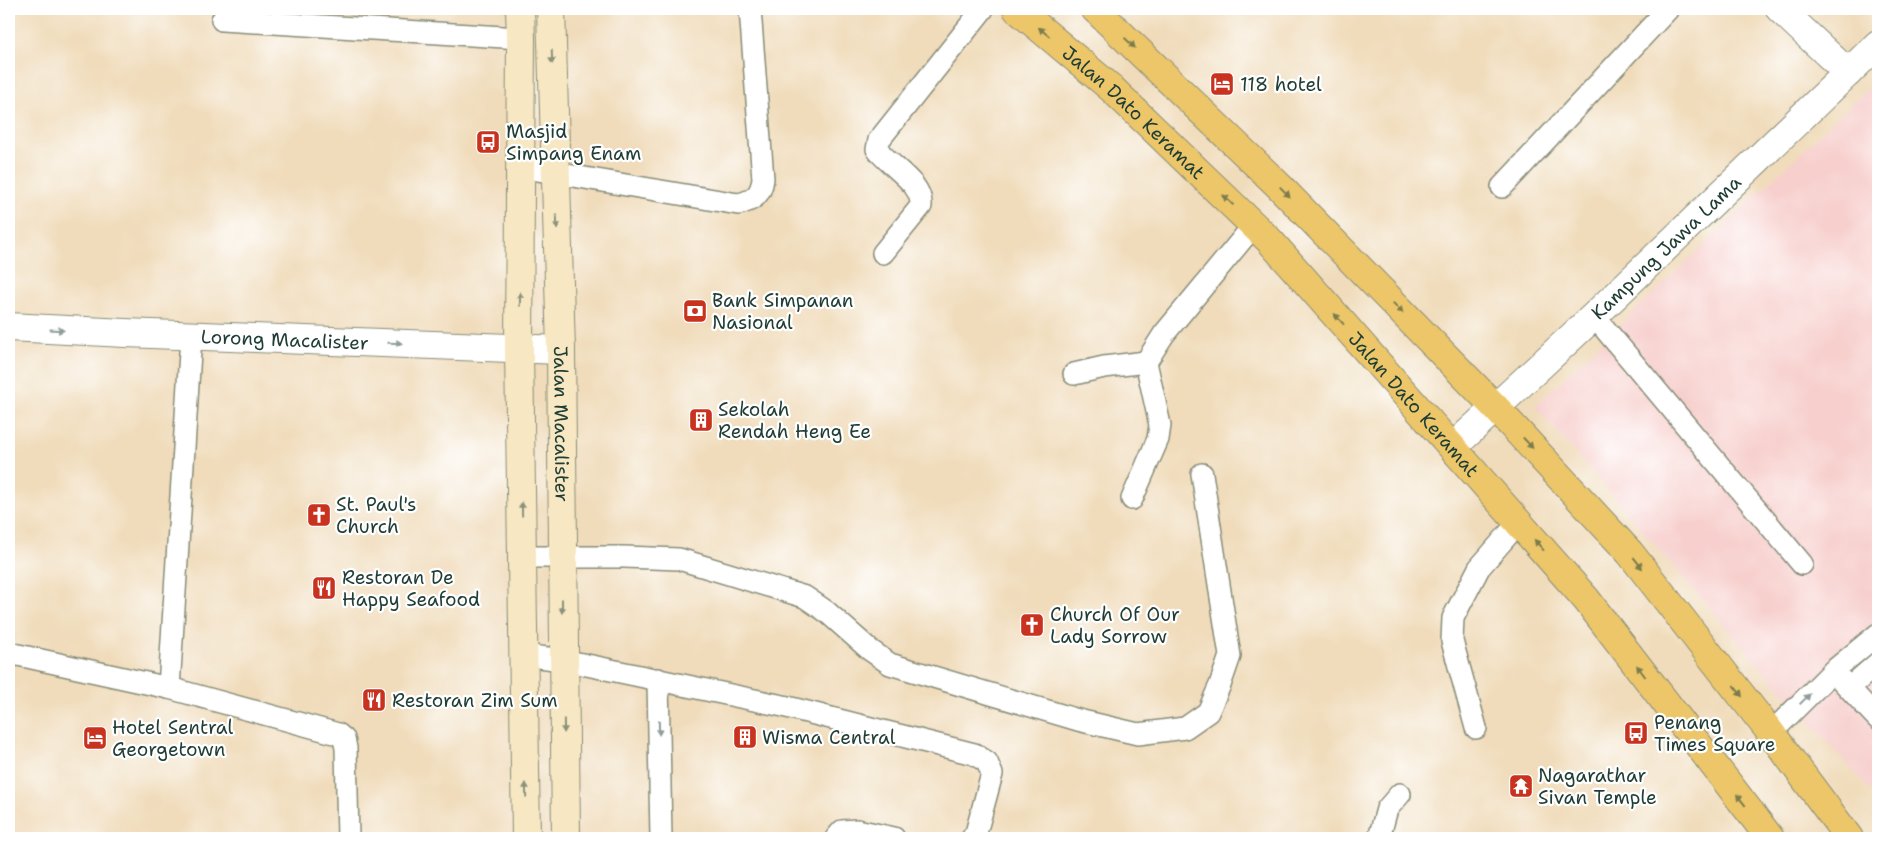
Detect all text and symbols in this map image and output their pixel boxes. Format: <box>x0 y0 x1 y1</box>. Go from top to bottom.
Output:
one-way arrow <box>1038 26 1051 37</box>
one-way arrow <box>1124 37 1136 49</box>
street label: Jalan Dato Keramat <box>1057 40 1211 184</box>
one-way arrow <box>549 50 557 66</box>
hotel icon: 118 hotel <box>1209 71 1235 97</box>
place label: 118 hotel <box>1240 72 1322 97</box>
place label: Masjid Simpang Enam <box>506 119 641 166</box>
bus stop icon: Masjid Simpang Enam <box>475 129 501 155</box>
street label: Kampung Jawa Lama <box>1586 169 1746 325</box>
one-way arrow <box>1279 186 1291 198</box>
one-way arrow <box>1222 194 1234 206</box>
one-way arrow <box>553 214 561 230</box>
place label: Bank Simpanan Nasional <box>712 288 853 335</box>
one-way arrow <box>516 291 524 307</box>
bank icon: Bank Simpanan Nasional <box>682 298 708 324</box>
one-way arrow <box>1392 302 1404 314</box>
one-way arrow <box>1333 313 1345 325</box>
street label: Lorong Macalister <box>200 323 369 355</box>
one-way arrow <box>50 326 66 334</box>
street label: Jalan Dato Keramat <box>1343 326 1485 482</box>
one-way arrow <box>387 339 403 347</box>
street label: Jalan Macalister <box>548 346 575 502</box>
place label: Sekolah Rendah Heng Ee <box>718 397 871 444</box>
building icon: Sekolah Rendah Heng Ee <box>688 407 714 433</box>
one-way arrow <box>1522 436 1534 448</box>
place label: St. Paul's Church <box>336 492 416 539</box>
one-way arrow <box>518 500 526 516</box>
church icon: St. Paul's Church <box>306 502 332 528</box>
one-way arrow <box>1533 539 1545 551</box>
one-way arrow <box>1632 556 1643 569</box>
place label: Restoran De Happy Seafood <box>342 565 480 612</box>
restaurant icon: Restoran De Happy Seafood <box>311 575 337 601</box>
one-way arrow <box>558 598 566 614</box>
place label: Church Of Our Lady Sorrow <box>1050 602 1180 649</box>
church icon: Church Of Our Lady Sorrow <box>1019 612 1045 638</box>
one-way arrow <box>1636 664 1646 678</box>
one-way arrow <box>1733 684 1743 698</box>
restaurant icon: Restoran Zim Sum <box>361 687 387 713</box>
place label: Restoran Zim Sum <box>392 688 558 713</box>
one-way arrow <box>1799 693 1811 705</box>
place label: Penang Times Square <box>1654 710 1776 757</box>
place label: Hotel Sentral Georgetown <box>112 715 234 762</box>
one-way arrow <box>560 718 568 734</box>
one-way arrow <box>655 720 663 736</box>
bus stop icon: Penang Times Square <box>1623 720 1649 746</box>
building icon: Wisma Central <box>732 724 758 750</box>
hotel icon: Hotel Sentral Georgetown <box>82 725 108 751</box>
place label: Wisma Central <box>762 725 896 750</box>
place label: Nagarathar Sivan Temple <box>1538 763 1657 810</box>
temple icon: Nagarathar Sivan Temple <box>1508 773 1534 799</box>
one-way arrow <box>522 781 530 797</box>
one-way arrow <box>1735 794 1746 807</box>

